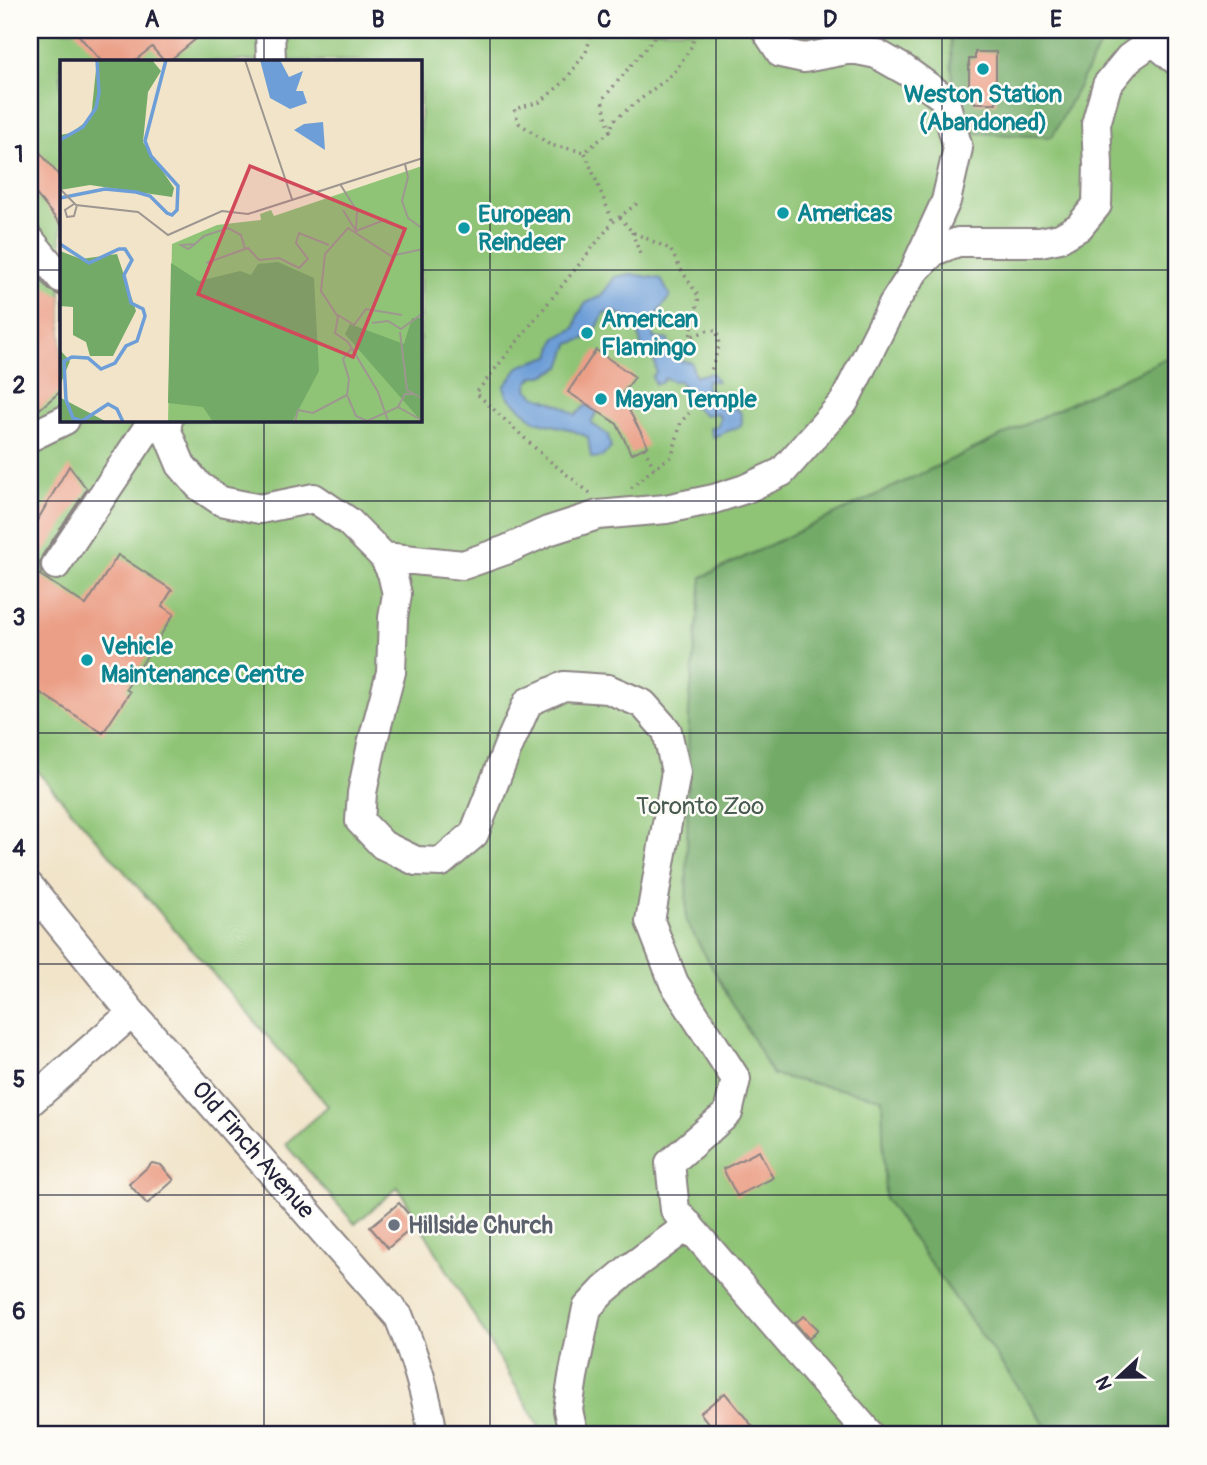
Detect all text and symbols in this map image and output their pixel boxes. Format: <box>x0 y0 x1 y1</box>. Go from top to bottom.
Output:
text: A <box>145 5 160 34</box>
text: B <box>371 5 385 34</box>
text: C <box>597 5 611 34</box>
text: D <box>823 5 837 34</box>
text: E <box>1050 5 1062 34</box>
inset map <box>60 60 422 422</box>
marker: Weston Station (Abandoned) <box>975 61 991 77</box>
place label: Weston Station (Abandoned) <box>904 80 1062 137</box>
text: 1 <box>15 140 24 169</box>
place label: Americas <box>797 199 892 228</box>
place label: European Reindeer <box>478 200 571 257</box>
marker: Americas <box>775 205 791 221</box>
marker: European Reindeer <box>456 220 472 236</box>
place label: American Flamingo <box>601 305 698 362</box>
marker: American Flamingo <box>579 325 595 341</box>
text: 2 <box>13 371 26 400</box>
place label: Mayan Temple <box>615 385 758 414</box>
marker: Mayan Temple <box>593 391 609 407</box>
text: 3 <box>13 603 25 632</box>
place label: Vehicle Maintenance Centre <box>101 632 305 689</box>
marker: Vehicle Maintenance Centre <box>79 652 95 668</box>
park label: Toronto Zoo <box>636 792 764 821</box>
text: 4 <box>12 834 26 863</box>
text: 5 <box>13 1065 25 1094</box>
street label: Old Finch Avenue <box>185 1075 321 1225</box>
place label: Hillside Church <box>408 1211 553 1240</box>
marker: Hillside Church <box>386 1217 402 1233</box>
text: 6 <box>12 1297 26 1326</box>
north arrow <box>1084 1342 1154 1412</box>
text: N <box>1091 1372 1118 1393</box>

